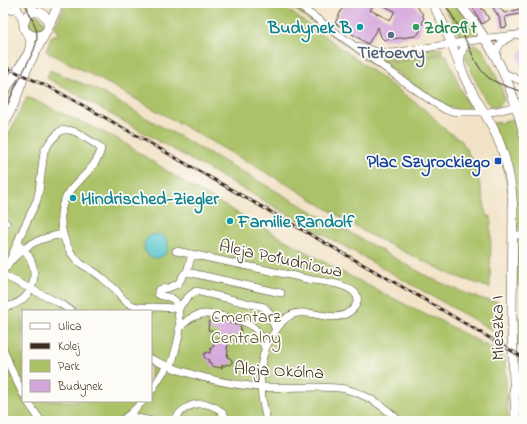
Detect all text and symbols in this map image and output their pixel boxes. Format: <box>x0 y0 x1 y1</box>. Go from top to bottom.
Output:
place label: Budynek B <box>267 16 352 43</box>
place label: Zdrofit <box>424 16 478 42</box>
marker: Budynek B <box>355 22 365 32</box>
marker: Zdrofit <box>411 22 421 32</box>
marker: Tietoevry <box>386 30 396 40</box>
place label: Tietoevry <box>357 41 425 68</box>
place label: Plac Szyrockiego <box>367 150 490 177</box>
marker: Plac Szyrockiego <box>493 156 503 166</box>
place label: Hindrisched-Ziegler <box>81 187 219 214</box>
marker: Hindrisched-Ziegler <box>68 193 78 203</box>
place label: Familie Randolf <box>237 210 355 236</box>
marker: Familie Randolf <box>225 216 235 226</box>
street label: Aleja Południowa <box>216 234 345 286</box>
street label: Mieszka I <box>485 295 513 361</box>
park label: Cmentarz Centralny <box>211 305 281 352</box>
legend <box>22 310 152 402</box>
text: Ulica <box>58 318 82 336</box>
text: Kolej <box>58 338 80 356</box>
street label: Aleja Okólna <box>233 357 325 387</box>
text: Park <box>58 358 80 376</box>
text: Budynek <box>57 378 104 397</box>

